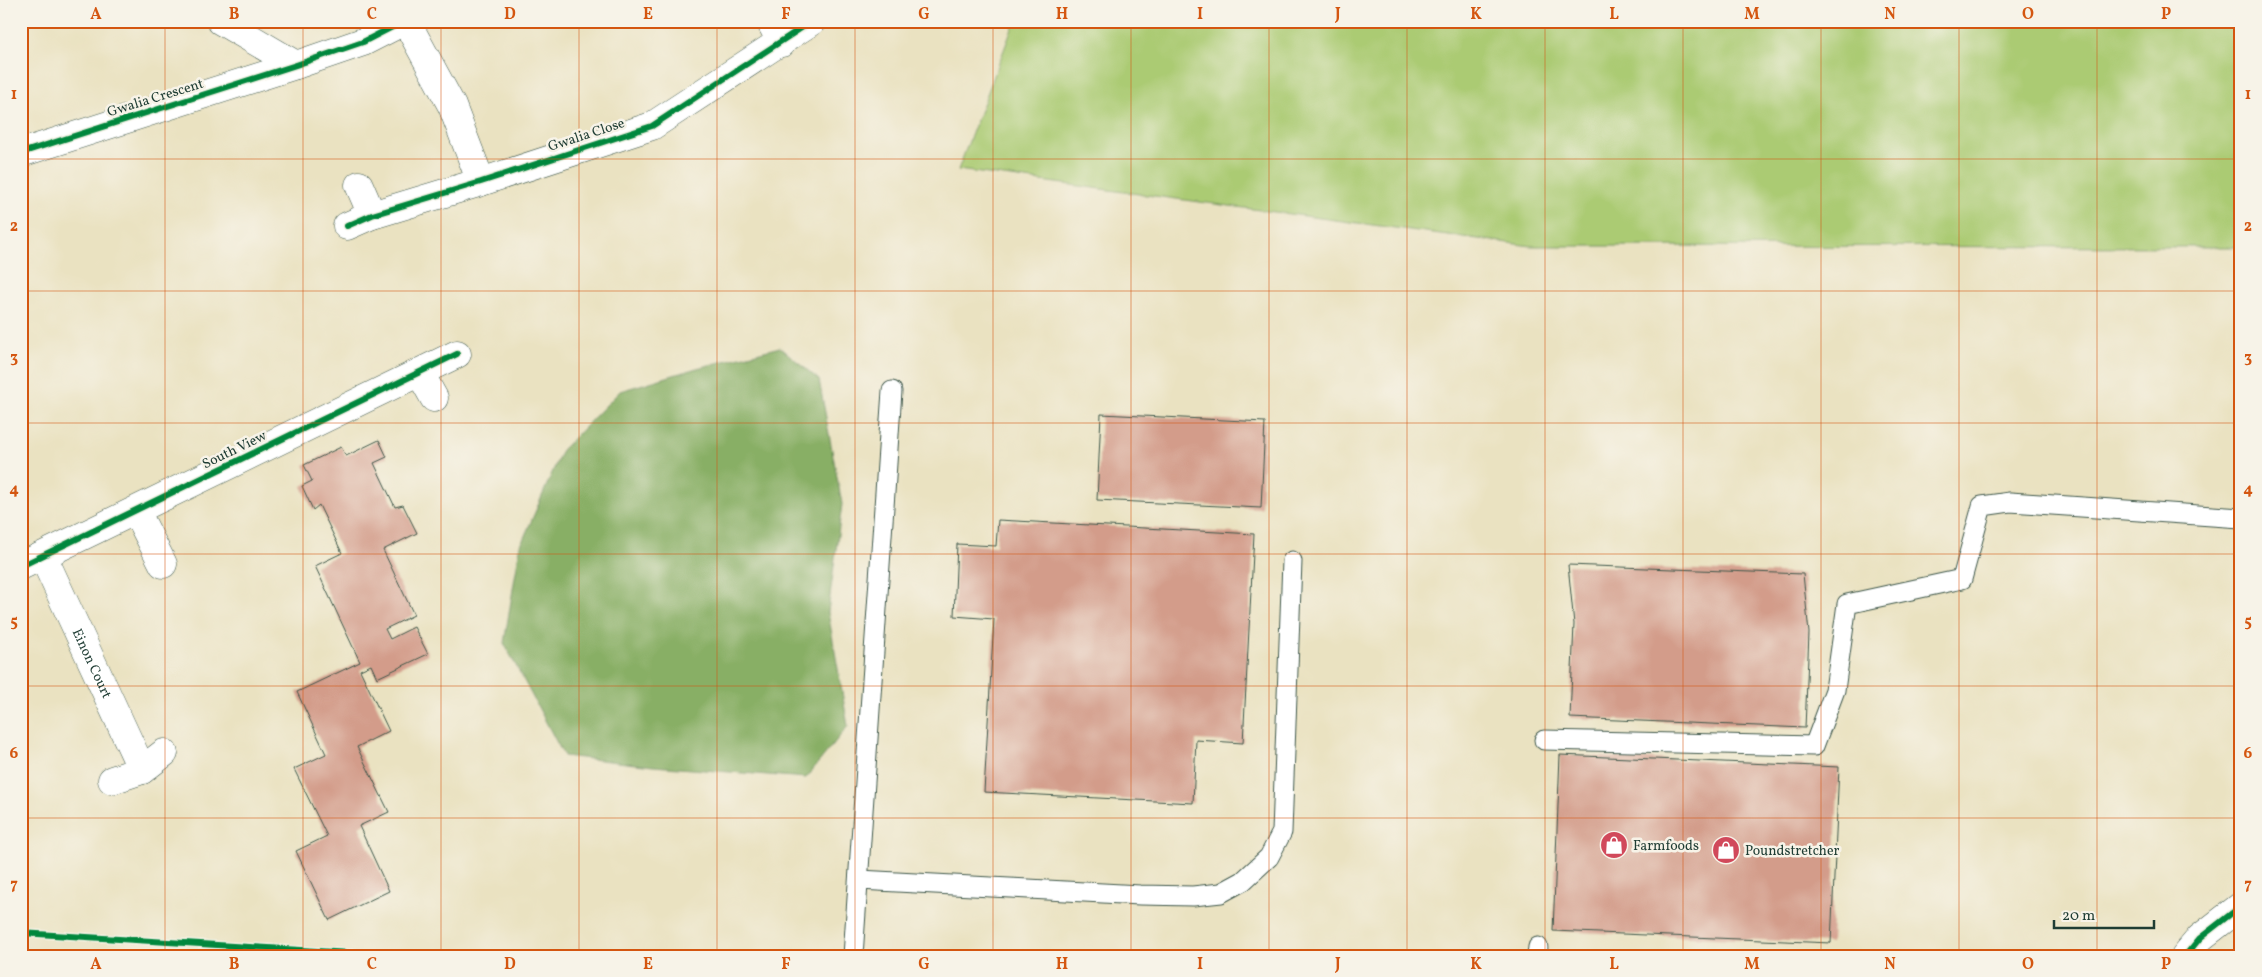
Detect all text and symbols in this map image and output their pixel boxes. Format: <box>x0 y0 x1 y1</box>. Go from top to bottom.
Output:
text: A <box>90 4 102 26</box>
text: B <box>229 4 240 26</box>
text: C <box>367 4 377 26</box>
text: D <box>504 4 516 26</box>
text: E <box>643 4 653 26</box>
text: F <box>781 4 791 26</box>
text: G <box>918 4 930 26</box>
text: H <box>1056 4 1068 26</box>
text: I <box>1197 4 1203 26</box>
text: J <box>1334 4 1341 26</box>
text: K <box>1470 4 1482 26</box>
text: L <box>1609 4 1619 26</box>
text: M <box>1744 4 1760 26</box>
text: N <box>1884 4 1896 26</box>
text: O <box>2022 4 2034 26</box>
text: P <box>2161 4 2171 26</box>
street label: Gwalia Crescent <box>105 75 206 122</box>
text: 1 <box>11 84 17 106</box>
text: 1 <box>2245 84 2251 106</box>
street label: Gwalia Close <box>546 114 628 157</box>
text: 2 <box>10 216 18 238</box>
text: 2 <box>2244 216 2252 238</box>
text: 3 <box>10 347 18 369</box>
text: 3 <box>2244 347 2252 369</box>
street label: South View <box>199 427 270 474</box>
text: 4 <box>9 479 19 501</box>
text: 4 <box>2243 479 2253 501</box>
text: 5 <box>10 611 18 633</box>
text: 5 <box>2244 611 2252 633</box>
street label: Einon Court <box>67 626 116 702</box>
text: 6 <box>10 743 19 765</box>
text: 6 <box>2244 743 2253 765</box>
shop icon: Farmfoods <box>1599 830 1629 860</box>
shop icon: Poundstretcher <box>1711 835 1741 865</box>
place label: Farmfoods <box>1633 837 1699 856</box>
place label: Poundstretcher <box>1745 842 1840 861</box>
text: 7 <box>10 874 18 896</box>
text: 7 <box>2244 874 2252 896</box>
scale bar <box>2054 897 2154 929</box>
text: 20 m <box>2062 906 2095 927</box>
text: A <box>90 954 102 976</box>
text: B <box>229 954 240 976</box>
text: C <box>367 954 377 976</box>
text: D <box>504 954 516 976</box>
text: E <box>643 954 653 976</box>
text: F <box>781 954 791 976</box>
text: G <box>918 954 930 976</box>
text: H <box>1056 954 1068 976</box>
text: I <box>1197 954 1203 976</box>
text: J <box>1334 954 1341 976</box>
text: K <box>1470 954 1482 976</box>
text: L <box>1609 954 1619 976</box>
text: M <box>1744 954 1760 976</box>
text: N <box>1884 954 1896 976</box>
text: O <box>2022 954 2034 976</box>
text: P <box>2161 954 2171 976</box>

